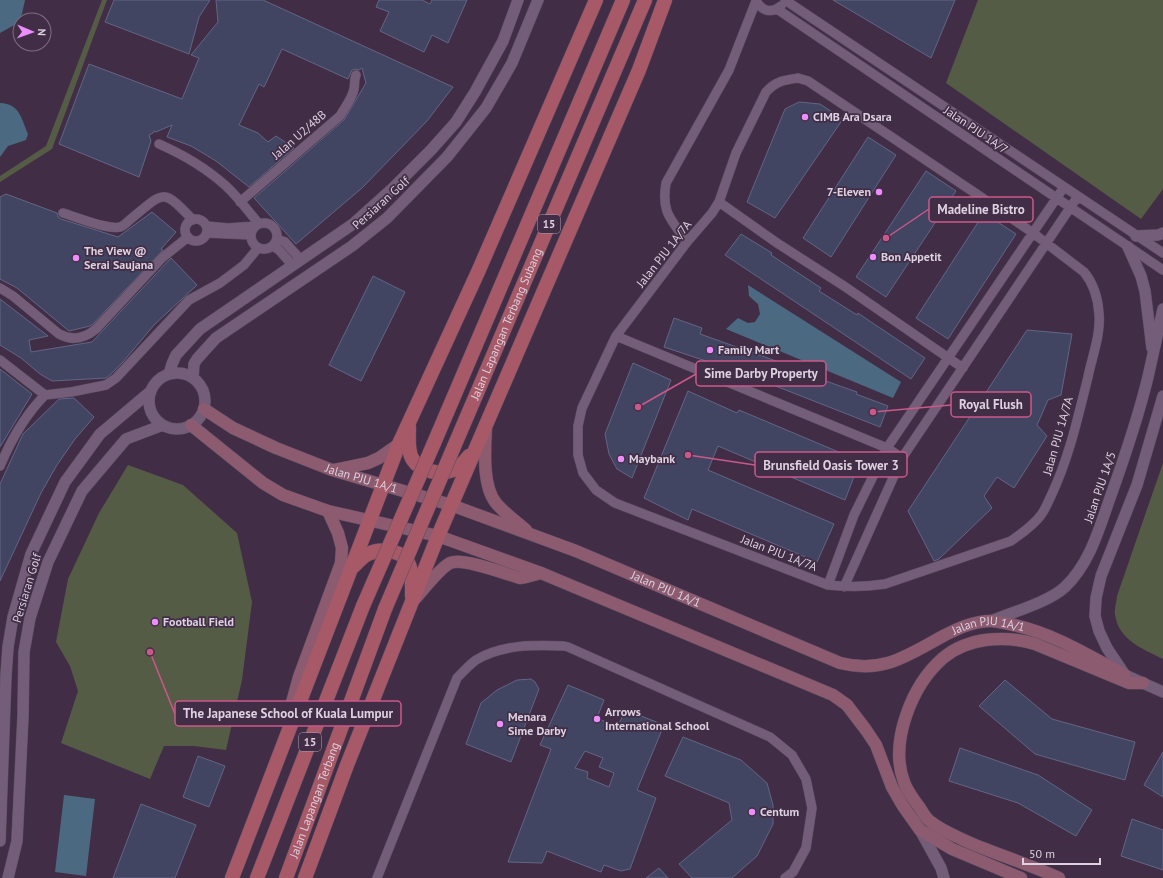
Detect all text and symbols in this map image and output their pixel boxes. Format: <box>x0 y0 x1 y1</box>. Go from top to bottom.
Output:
north arrow <box>12 12 52 52</box>
text: N <box>35 28 49 36</box>
street label: Jalan PJU 1A/7 <box>940 102 1011 157</box>
street label: Jalan U2/48B <box>268 107 329 163</box>
place label: CIMB Ara Dsara <box>813 109 892 124</box>
marker: CIMB Ara Dsara <box>800 112 810 122</box>
street label: Persiaran Golf <box>349 172 413 232</box>
place label: 7-Eleven <box>827 184 871 199</box>
marker: 7-Eleven <box>874 187 884 197</box>
callout: Madeline Bistro <box>929 197 1033 222</box>
text: Madeline Bistro <box>937 201 1025 218</box>
road number: 15 <box>538 215 560 233</box>
street label: Jalan PJU 1A/7A <box>632 217 694 291</box>
place label: The View @ Serai Saujana <box>84 243 153 272</box>
street label: Jalan Lapangan Terbang Subang <box>467 245 545 403</box>
place label: Bon Appetit <box>881 249 942 264</box>
marker: Bon Appetit <box>868 252 878 262</box>
marker: The View @ Serai Saujana <box>71 253 81 263</box>
place label: Family Mart <box>718 342 780 357</box>
marker: Family Mart <box>705 345 715 355</box>
callout: Sime Darby Property <box>696 361 826 386</box>
text: Sime Darby Property <box>704 365 819 382</box>
callout: Royal Flush <box>951 392 1031 417</box>
street label: Jalan PJU 1A/7A <box>1039 395 1076 478</box>
text: Royal Flush <box>959 396 1023 413</box>
street label: Jalan PJU 1A/5 <box>1080 449 1119 525</box>
place label: Maybank <box>629 451 675 466</box>
callout: Brunsfield Oasis Tower 3 <box>755 452 907 477</box>
marker: Maybank <box>616 454 626 464</box>
text: Brunsfield Oasis Tower 3 <box>763 457 899 474</box>
street label: Jalan PJU 1A/1 <box>323 460 399 496</box>
street label: Jalan PJU 1A/7A <box>738 531 819 574</box>
street label: Persiaran Golf <box>9 550 44 624</box>
street label: Jalan PJU 1A/1 <box>628 567 703 610</box>
street label: Jalan PJU 1A/1 <box>948 613 1027 638</box>
place label: Football Field <box>163 614 234 629</box>
marker: Football Field <box>150 617 160 627</box>
callout: The Japanese School of Kuala Lumpur <box>175 701 401 726</box>
place label: Arrows International School <box>605 704 710 733</box>
text: The Japanese School of Kuala Lumpur <box>183 705 394 722</box>
place label: Menara Sime Darby <box>508 709 567 738</box>
marker: Arrows International School <box>592 714 602 724</box>
marker: Menara Sime Darby <box>495 719 505 729</box>
road number: 15 <box>299 733 321 751</box>
street label: Jalan Lapangan Terbang <box>286 740 342 861</box>
place label: Centum <box>760 804 800 819</box>
marker: Centum <box>747 807 757 817</box>
scale bar <box>1023 840 1100 866</box>
text: 50 m <box>1029 846 1055 861</box>

